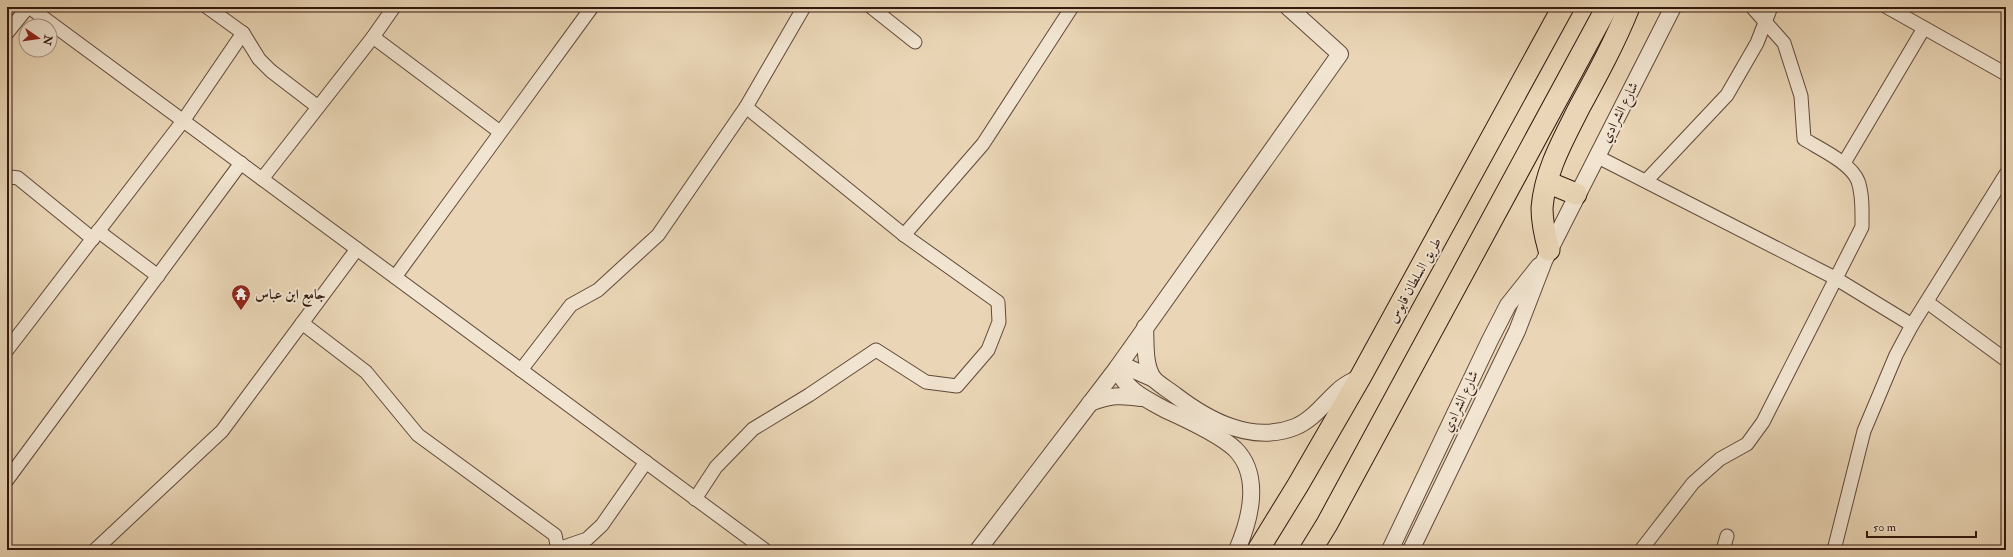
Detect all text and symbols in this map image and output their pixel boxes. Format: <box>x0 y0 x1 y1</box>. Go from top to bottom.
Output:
north arrow <box>18 18 58 58</box>
text: N <box>40 33 55 48</box>
street label: شارع الشرادي <box>1597 79 1645 147</box>
street label: طريق السلطان قابوس <box>1384 234 1445 326</box>
temple icon: جامع ابن عباس <box>230 283 252 311</box>
place label: جامع ابن عباس <box>255 286 326 307</box>
street label: شارع الشرادي <box>1439 368 1485 436</box>
scale bar <box>1867 513 1976 539</box>
text: 50 m <box>1873 520 1897 535</box>

